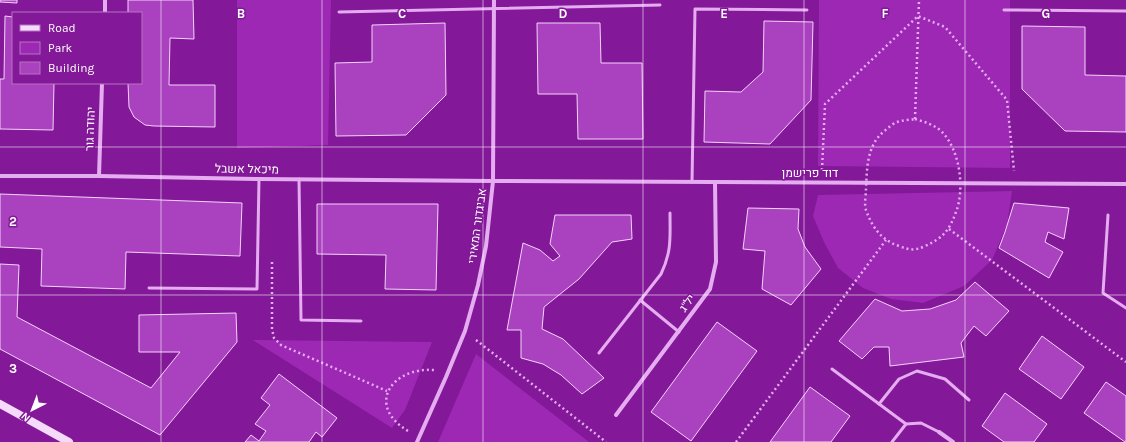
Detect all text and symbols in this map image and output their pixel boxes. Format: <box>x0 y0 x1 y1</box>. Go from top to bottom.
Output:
text: B <box>237 6 245 21</box>
text: C <box>398 6 406 21</box>
text: D <box>559 6 568 21</box>
text: E <box>720 6 728 21</box>
text: F <box>881 6 889 21</box>
text: G <box>1042 6 1050 21</box>
legend <box>12 12 142 84</box>
text: Road <box>48 21 76 35</box>
text: Park <box>48 41 73 55</box>
text: Building <box>48 61 95 75</box>
street label: יהודה גור <box>82 107 98 151</box>
street label: מיכאל אשבל <box>215 161 279 177</box>
street label: דוד פרישמן <box>782 166 838 180</box>
street label: אביגדור המאירי <box>465 187 489 265</box>
text: 2 <box>9 214 17 229</box>
street label: יל"ג <box>676 292 698 314</box>
text: 3 <box>9 361 17 376</box>
north arrow <box>12 390 52 430</box>
text: N <box>18 410 33 425</box>

